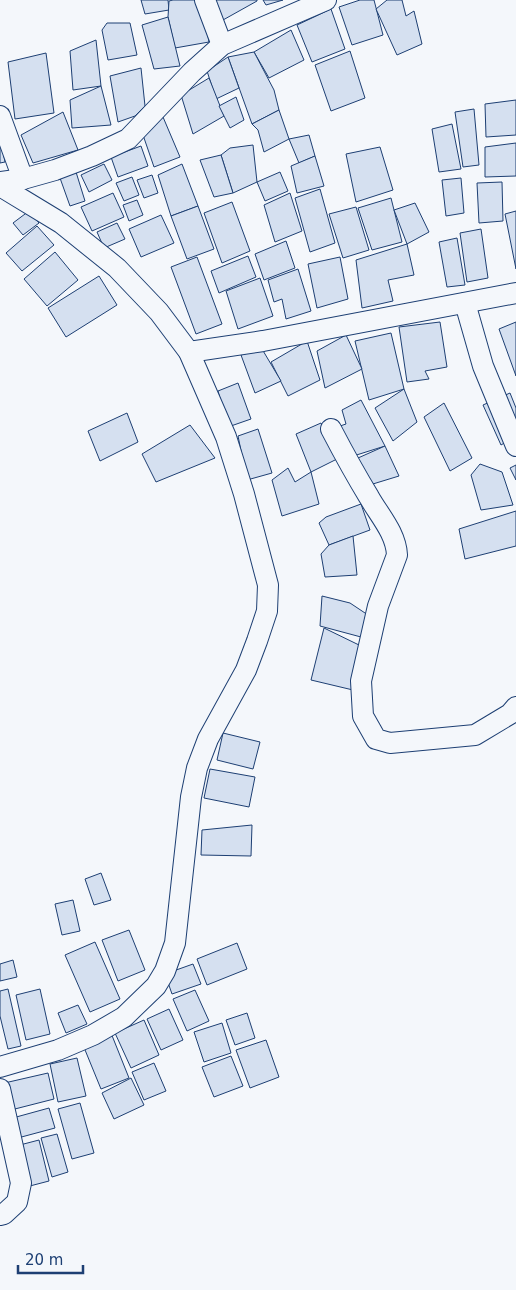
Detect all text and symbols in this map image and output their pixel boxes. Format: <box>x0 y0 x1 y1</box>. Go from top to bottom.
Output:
scale bar <box>18 1242 82 1274</box>
text: 20 m <box>25 1251 63 1269</box>

